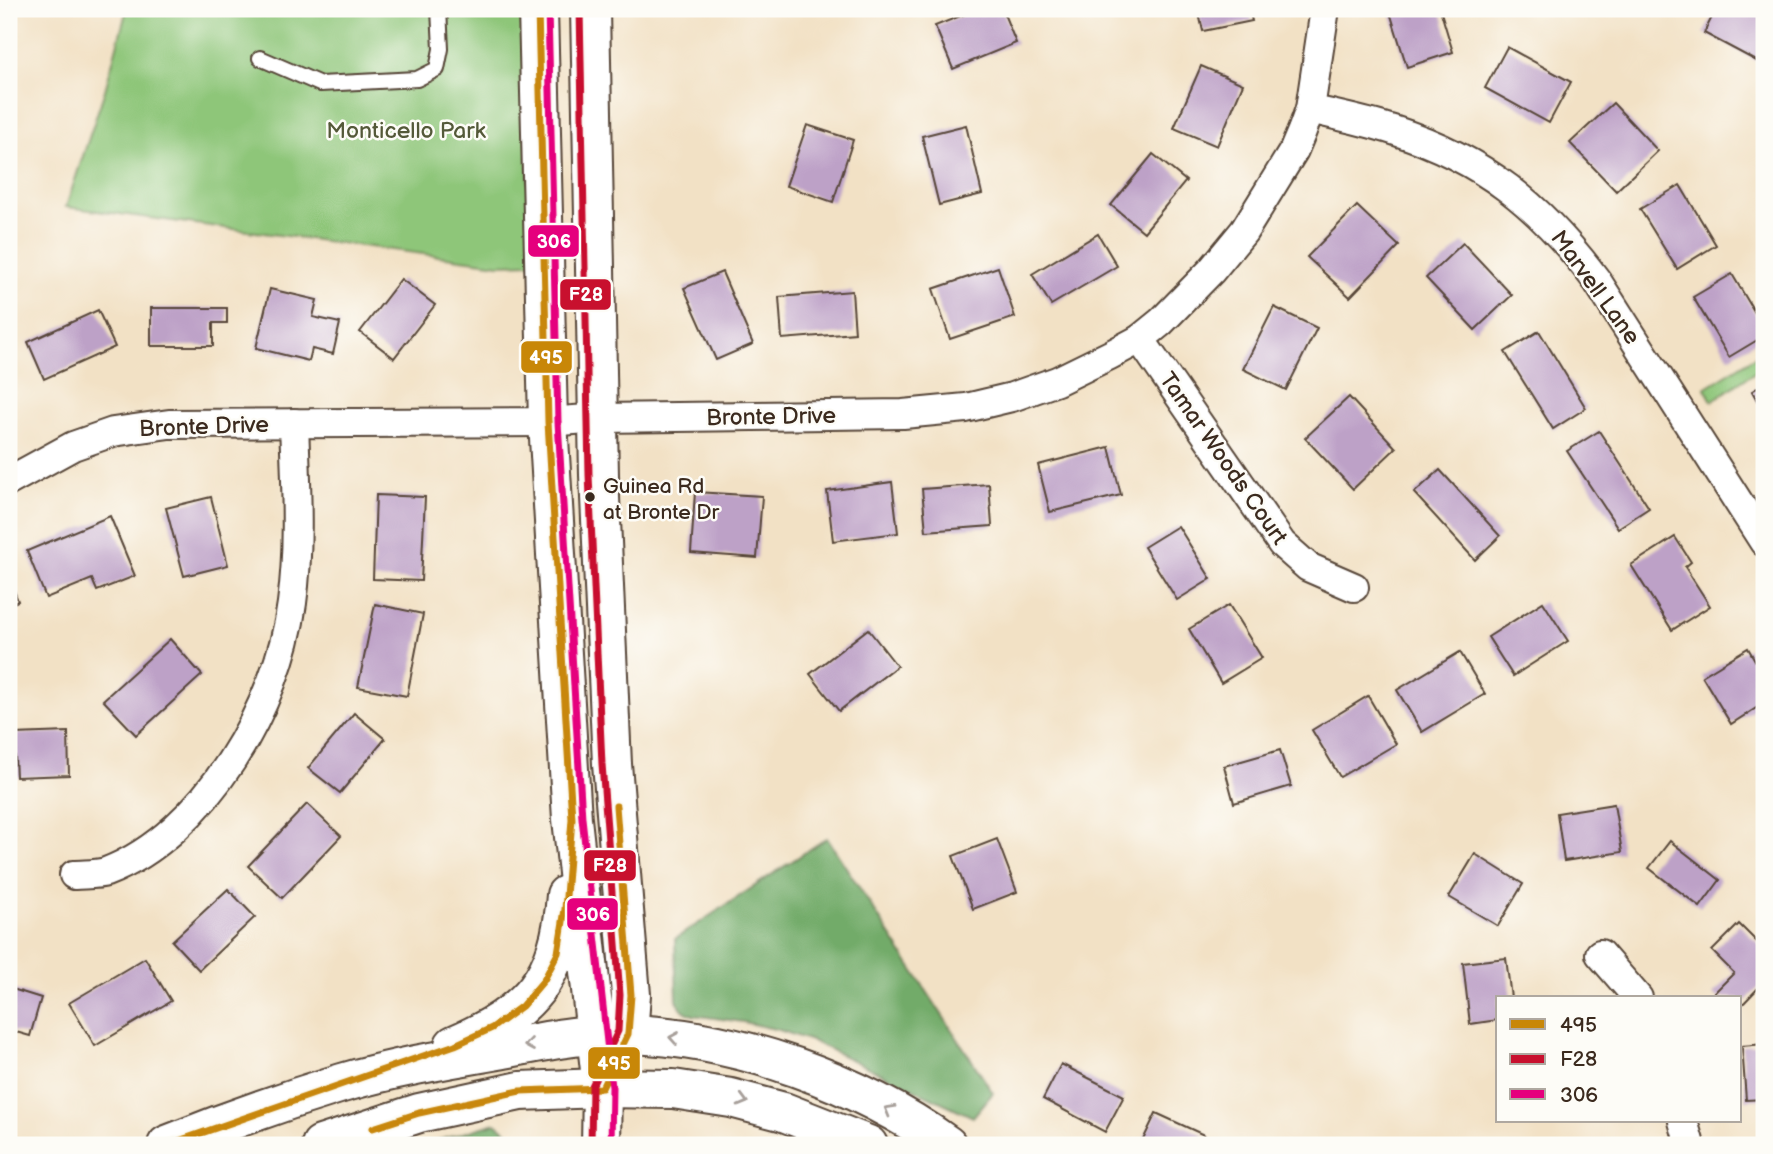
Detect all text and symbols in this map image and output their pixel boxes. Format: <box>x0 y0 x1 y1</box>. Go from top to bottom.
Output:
park label: Monticello Park <box>326 117 487 145</box>
line badge: 306 <box>527 224 580 258</box>
street label: Marvell Lane <box>1544 225 1646 350</box>
text: 306 <box>537 231 571 254</box>
line badge: F28 <box>559 278 612 311</box>
text: F28 <box>569 284 603 307</box>
line badge: 495 <box>520 340 573 374</box>
text: 495 <box>529 347 563 370</box>
street label: Tamar Woods Court <box>1153 367 1293 550</box>
street label: Bronte Drive <box>706 402 836 432</box>
street label: Bronte Drive <box>139 411 269 443</box>
place label: Guinea Rd at Bronte Dr <box>603 474 720 525</box>
marker: Guinea Rd at Bronte Dr <box>583 490 597 504</box>
line badge: F28 <box>583 849 637 882</box>
text: F28 <box>593 855 627 878</box>
line badge: 306 <box>566 897 619 931</box>
text: 306 <box>576 904 610 927</box>
legend <box>1496 996 1742 1122</box>
text: 495 <box>1560 1013 1597 1038</box>
one-way arrow <box>669 1031 680 1046</box>
one-way arrow <box>523 1037 535 1052</box>
line badge: 495 <box>587 1046 641 1080</box>
text: F28 <box>1560 1047 1597 1072</box>
text: 495 <box>597 1053 631 1076</box>
text: 306 <box>1560 1083 1598 1108</box>
one-way arrow <box>736 1093 748 1107</box>
one-way arrow <box>884 1105 897 1118</box>

